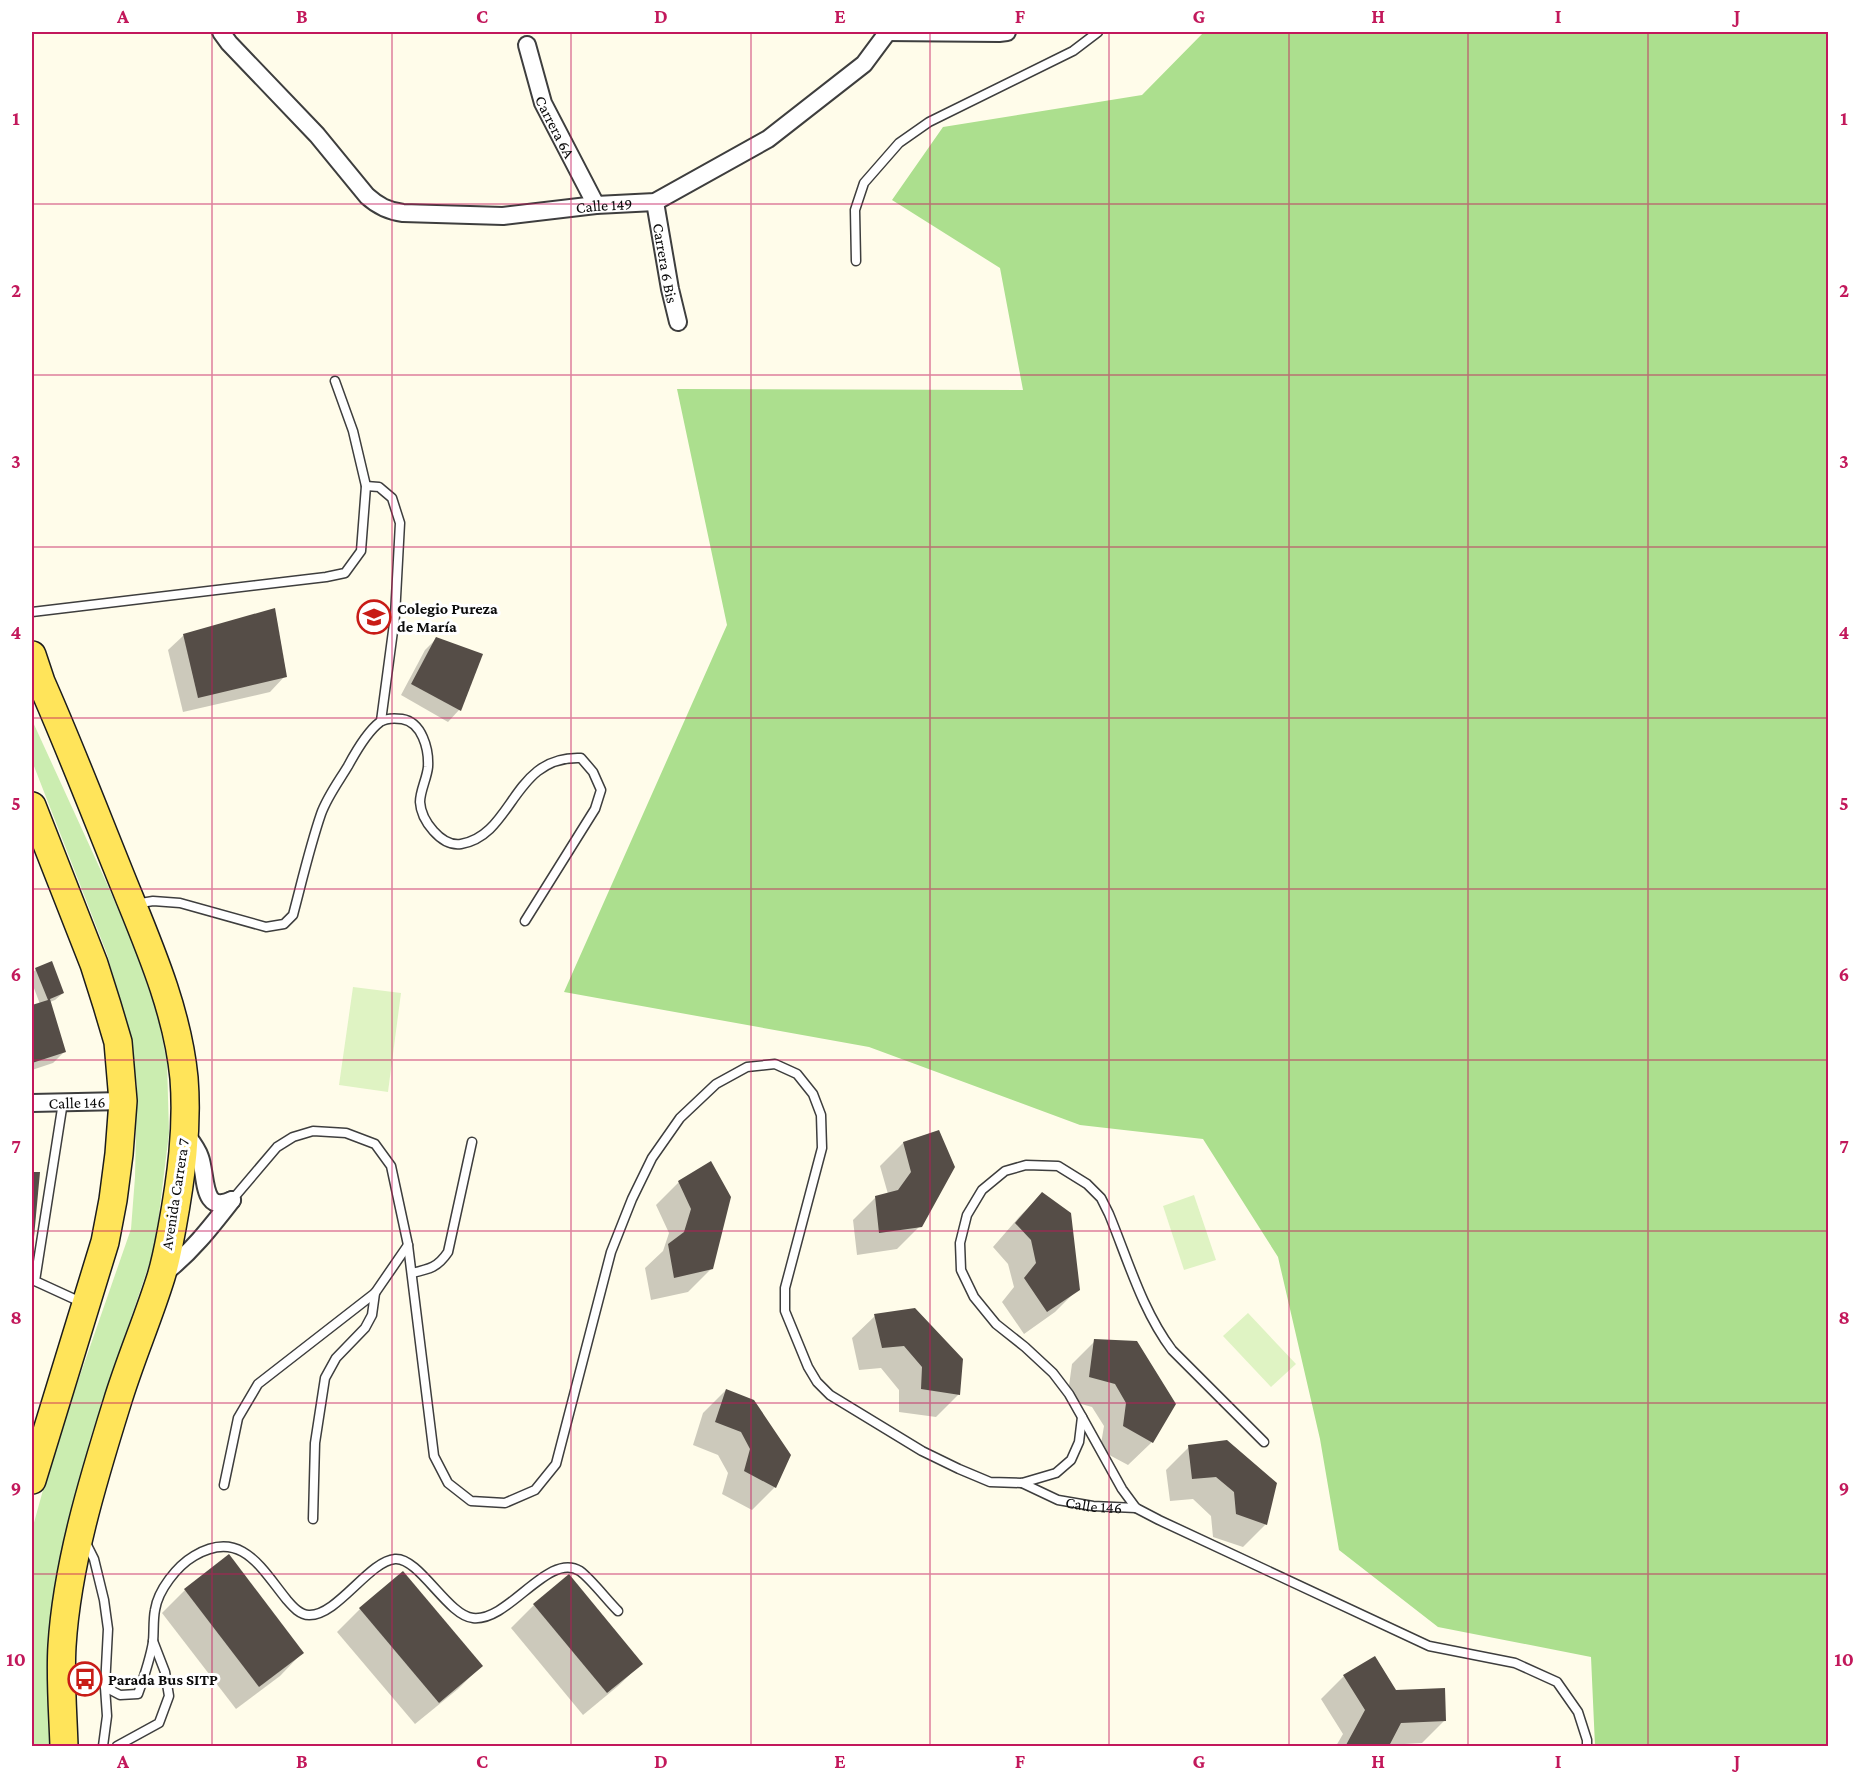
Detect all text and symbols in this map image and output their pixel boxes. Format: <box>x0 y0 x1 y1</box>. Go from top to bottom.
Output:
text: A <box>116 5 130 27</box>
text: B <box>296 5 308 27</box>
text: C <box>476 5 488 27</box>
text: D <box>654 5 668 27</box>
text: E <box>834 5 846 27</box>
text: F <box>1015 5 1026 27</box>
text: G <box>1193 5 1206 27</box>
text: H <box>1371 5 1385 27</box>
text: I <box>1555 5 1562 27</box>
text: J <box>1732 5 1741 27</box>
street label: Carrera 6A <box>533 94 579 162</box>
text: 1 <box>12 107 20 129</box>
text: 1 <box>1840 107 1848 129</box>
street label: Calle 149 <box>575 195 633 216</box>
street label: Carrera 6 Bis <box>650 222 682 305</box>
text: 2 <box>11 279 21 301</box>
text: 2 <box>1839 279 1849 301</box>
text: 3 <box>11 450 21 472</box>
text: 3 <box>1839 450 1849 472</box>
school or university icon: Colegio Pureza de María <box>356 599 392 635</box>
place label: Colegio Pureza de María <box>397 600 498 635</box>
text: 4 <box>11 621 22 643</box>
text: 4 <box>1839 621 1850 643</box>
text: 5 <box>11 792 21 814</box>
text: 5 <box>1839 792 1849 814</box>
text: 6 <box>11 963 21 985</box>
text: 6 <box>1839 963 1849 985</box>
street label: Calle 146 <box>48 1093 106 1111</box>
text: 7 <box>11 1135 21 1157</box>
text: 7 <box>1839 1135 1849 1157</box>
street label: Avenida Carrera 7 <box>158 1136 192 1251</box>
text: 8 <box>10 1306 22 1328</box>
text: 8 <box>1838 1306 1850 1328</box>
text: 9 <box>11 1477 21 1499</box>
text: 9 <box>1839 1477 1849 1499</box>
street label: Calle 146 <box>1064 1493 1122 1516</box>
text: 10 <box>6 1648 26 1670</box>
text: 10 <box>1834 1648 1854 1670</box>
bus stop icon: Parada Bus SITP <box>67 1661 103 1697</box>
place label: Parada Bus SITP <box>108 1671 218 1688</box>
text: A <box>116 1750 130 1772</box>
text: B <box>296 1750 308 1772</box>
text: C <box>476 1750 488 1772</box>
text: D <box>654 1750 668 1772</box>
text: E <box>834 1750 846 1772</box>
text: F <box>1015 1750 1026 1772</box>
text: G <box>1193 1750 1206 1772</box>
text: H <box>1371 1750 1385 1772</box>
text: I <box>1555 1750 1562 1772</box>
text: J <box>1732 1750 1741 1772</box>

